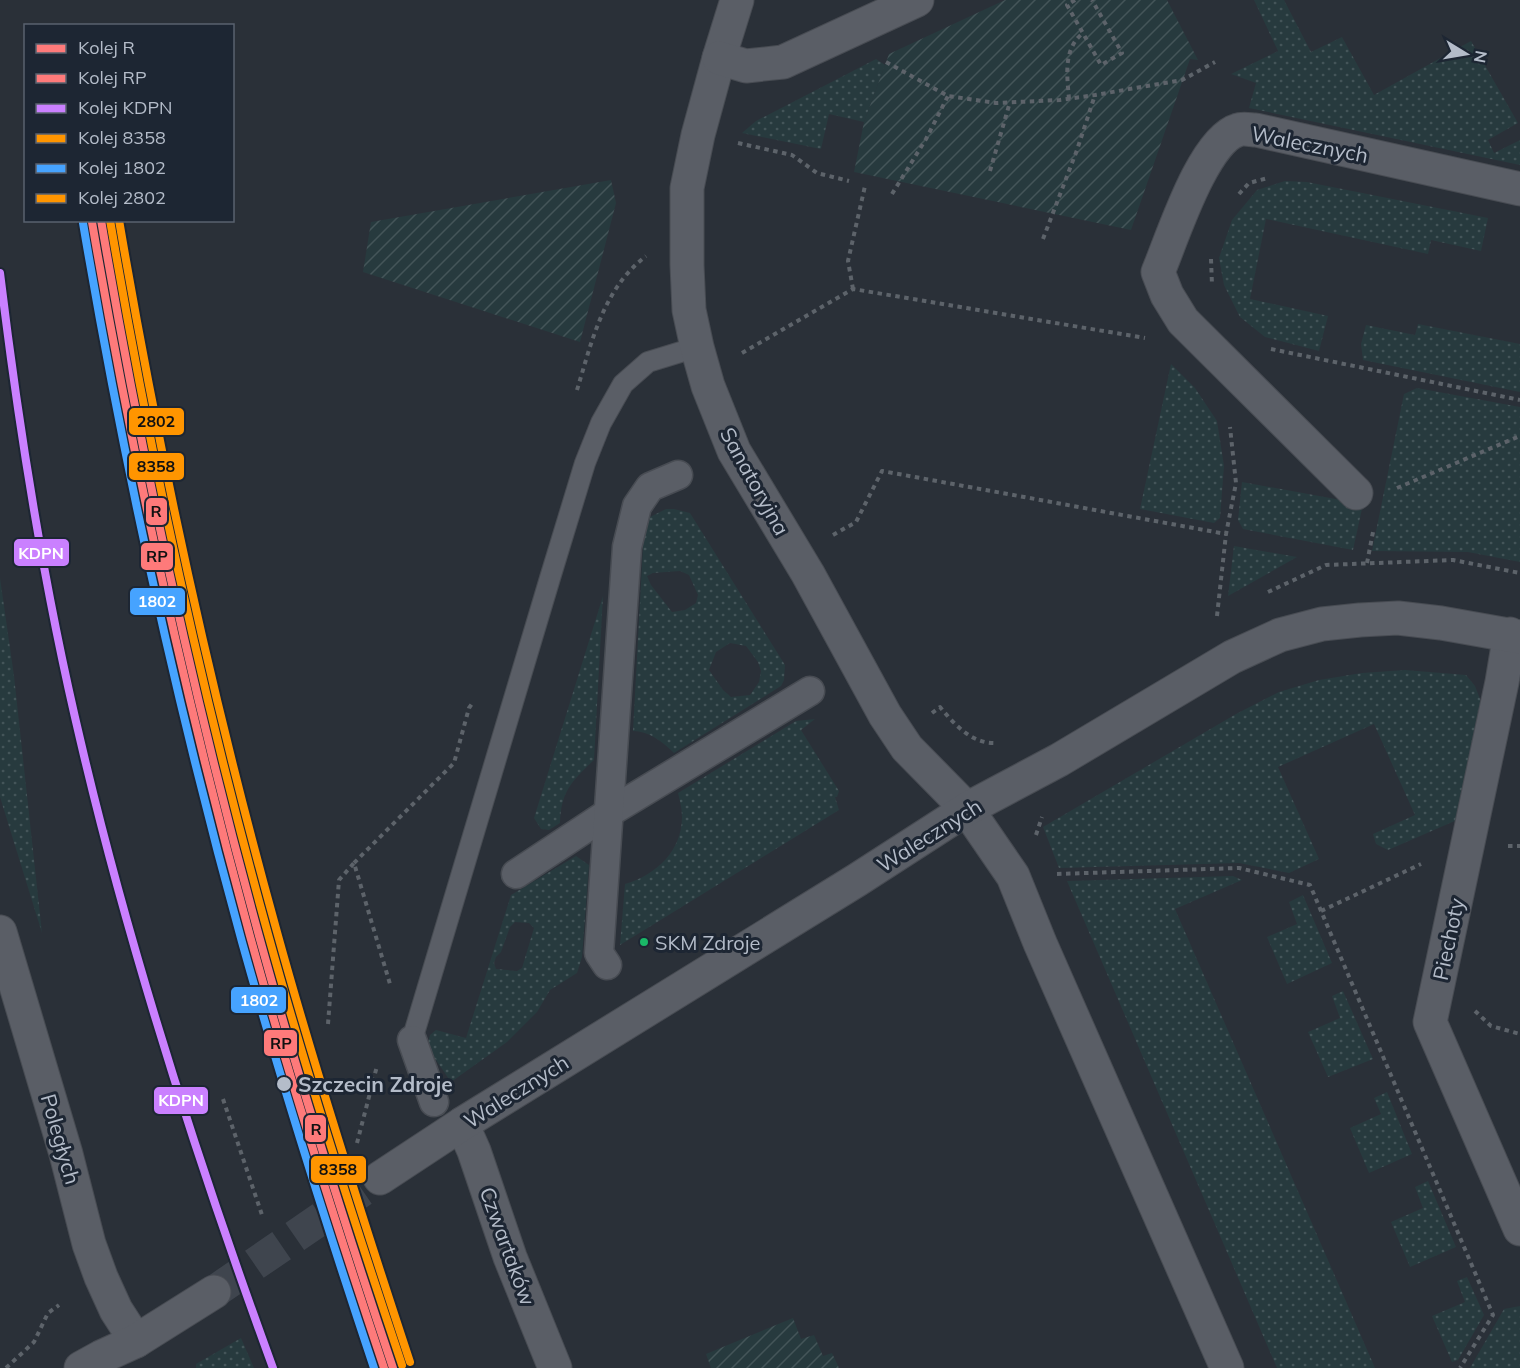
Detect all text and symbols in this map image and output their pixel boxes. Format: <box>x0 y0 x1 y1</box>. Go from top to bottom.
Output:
legend <box>24 24 234 222</box>
north arrow <box>1436 24 1496 84</box>
text: Kolej R <box>78 36 135 59</box>
text: N <box>1470 49 1492 65</box>
text: Kolej RP <box>78 66 147 89</box>
text: Kolej KDPN <box>78 96 173 119</box>
street label: Walecznych <box>1249 120 1371 168</box>
text: Kolej 8358 <box>78 126 166 149</box>
text: Kolej 1802 <box>78 156 166 179</box>
text: Kolej 2802 <box>78 186 166 209</box>
line badge: 2802 <box>128 407 185 436</box>
text: 2802 <box>137 411 175 431</box>
street label: Sanatoryjna <box>715 423 795 539</box>
line badge: 8358 <box>128 452 185 481</box>
text: 8358 <box>137 456 176 476</box>
line badge: R <box>145 497 168 526</box>
text: R <box>150 501 162 521</box>
line badge: KDPN <box>13 538 70 567</box>
line badge: RP <box>140 542 174 571</box>
text: KDPN <box>18 543 64 563</box>
text: RP <box>146 546 168 566</box>
line badge: 1802 <box>129 587 186 616</box>
text: 1802 <box>138 591 176 611</box>
street label: Walecznych <box>872 793 986 877</box>
street label: Piechoty <box>1427 896 1469 982</box>
place label: SKM Zdroje <box>655 930 760 955</box>
marker: SKM Zdroje <box>638 936 650 948</box>
line badge: 1802 <box>230 986 287 1014</box>
text: 1802 <box>240 990 278 1010</box>
line badge: RP <box>263 1029 298 1057</box>
text: RP <box>270 1033 292 1053</box>
street label: Walecznych <box>459 1049 573 1133</box>
place label: Szczecin Zdroje <box>298 1071 453 1097</box>
marker: Szczecin Zdroje <box>275 1075 293 1093</box>
line badge: KDPN <box>153 1086 209 1115</box>
text: KDPN <box>158 1090 204 1110</box>
street label: Poległych <box>36 1091 86 1187</box>
line badge: R <box>304 1114 327 1143</box>
text: R <box>310 1119 322 1139</box>
line badge: 8358 <box>310 1155 367 1184</box>
text: 8358 <box>319 1159 358 1179</box>
street label: Czwartaków <box>475 1183 541 1309</box>

